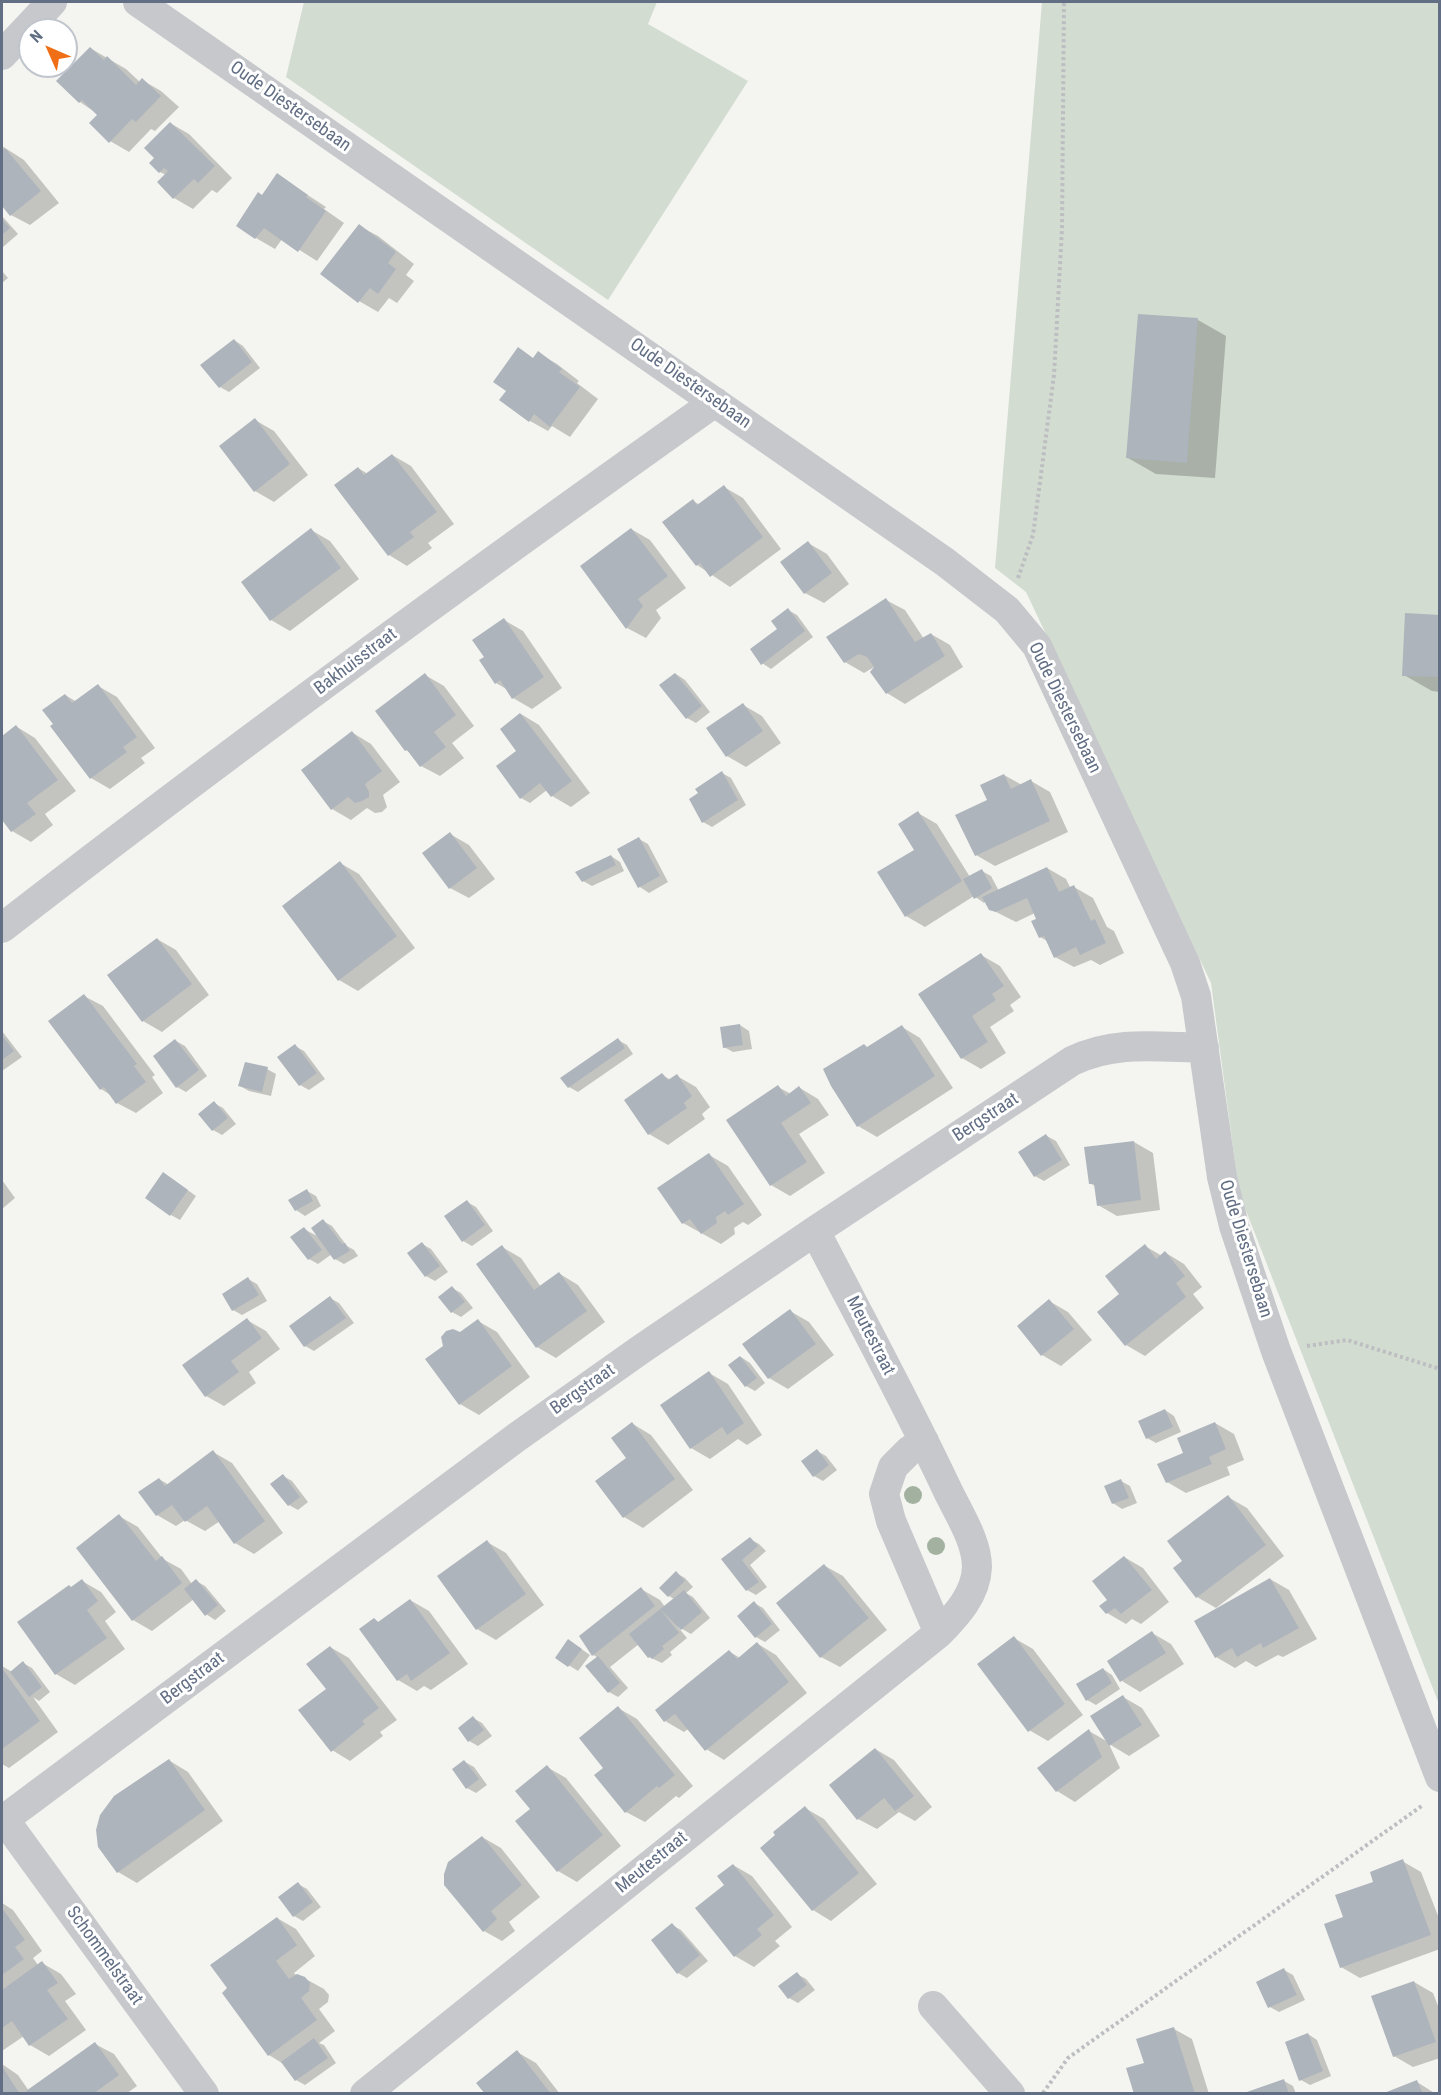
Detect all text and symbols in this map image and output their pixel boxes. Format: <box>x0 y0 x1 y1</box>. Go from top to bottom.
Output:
north arrow <box>18 18 78 78</box>
text: N <box>26 26 47 47</box>
street label: Oude Diestersebaan <box>225 57 355 157</box>
street label: Oude Diestersebaan <box>625 334 755 434</box>
street label: Bakhuisstraat <box>311 624 401 700</box>
street label: Oude Diestersebaan <box>1023 639 1105 777</box>
street label: Bergstraat <box>949 1089 1023 1147</box>
street label: Oude Diestersebaan <box>1214 1178 1276 1320</box>
street label: Meutestraat <box>841 1293 899 1379</box>
street label: Bergstraat <box>547 1360 619 1420</box>
street label: Bergstraat <box>157 1648 229 1710</box>
street label: Meutestraat <box>612 1828 692 1898</box>
street label: Schommelstraat <box>61 1903 147 2009</box>

